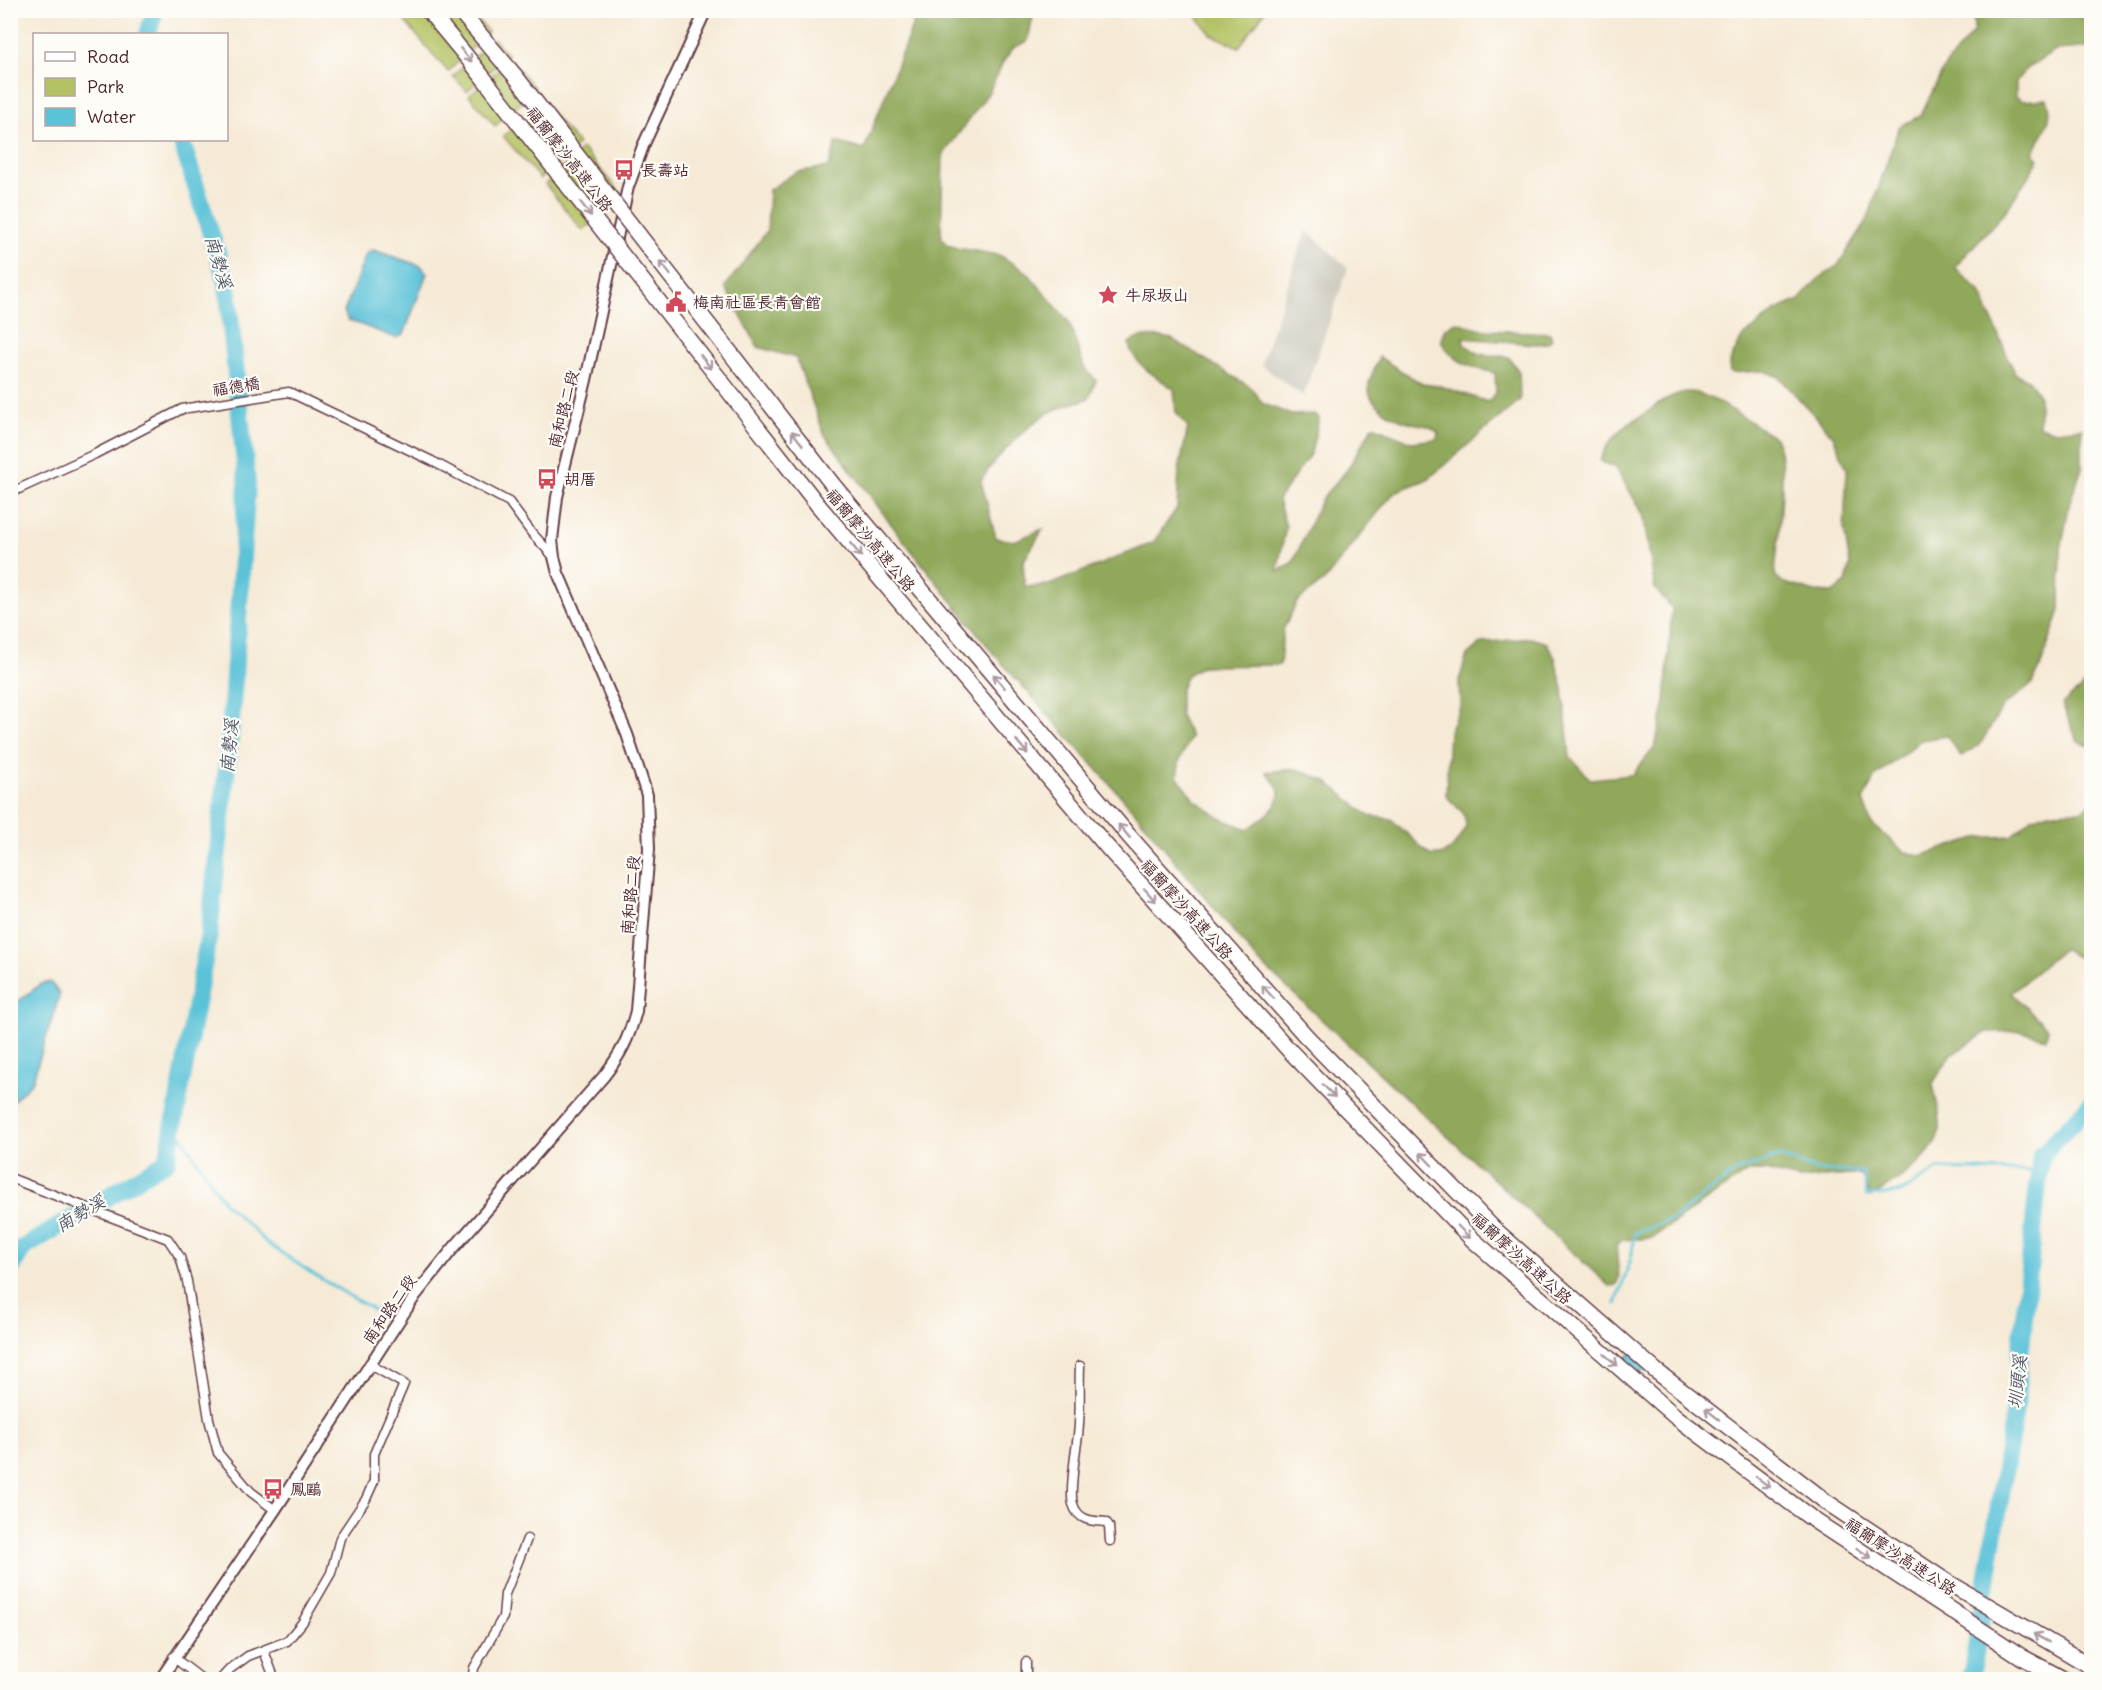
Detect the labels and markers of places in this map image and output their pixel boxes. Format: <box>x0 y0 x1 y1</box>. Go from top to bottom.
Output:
bus stop icon: 長壽站 <box>612 158 636 182</box>
place label: 長壽站 <box>641 160 689 180</box>
place icon: 牛尿坂山 <box>1096 283 1120 307</box>
place label: 牛尿坂山 <box>1125 285 1189 305</box>
public building icon: 梅南社區長青會館 <box>664 290 688 314</box>
place label: 梅南社區長青會館 <box>693 292 821 312</box>
bus stop icon: 胡厝 <box>535 467 559 491</box>
place label: 胡厝 <box>564 469 596 489</box>
bus stop icon: 鳳鷗 <box>261 1477 285 1501</box>
place label: 鳳鷗 <box>290 1479 322 1499</box>

